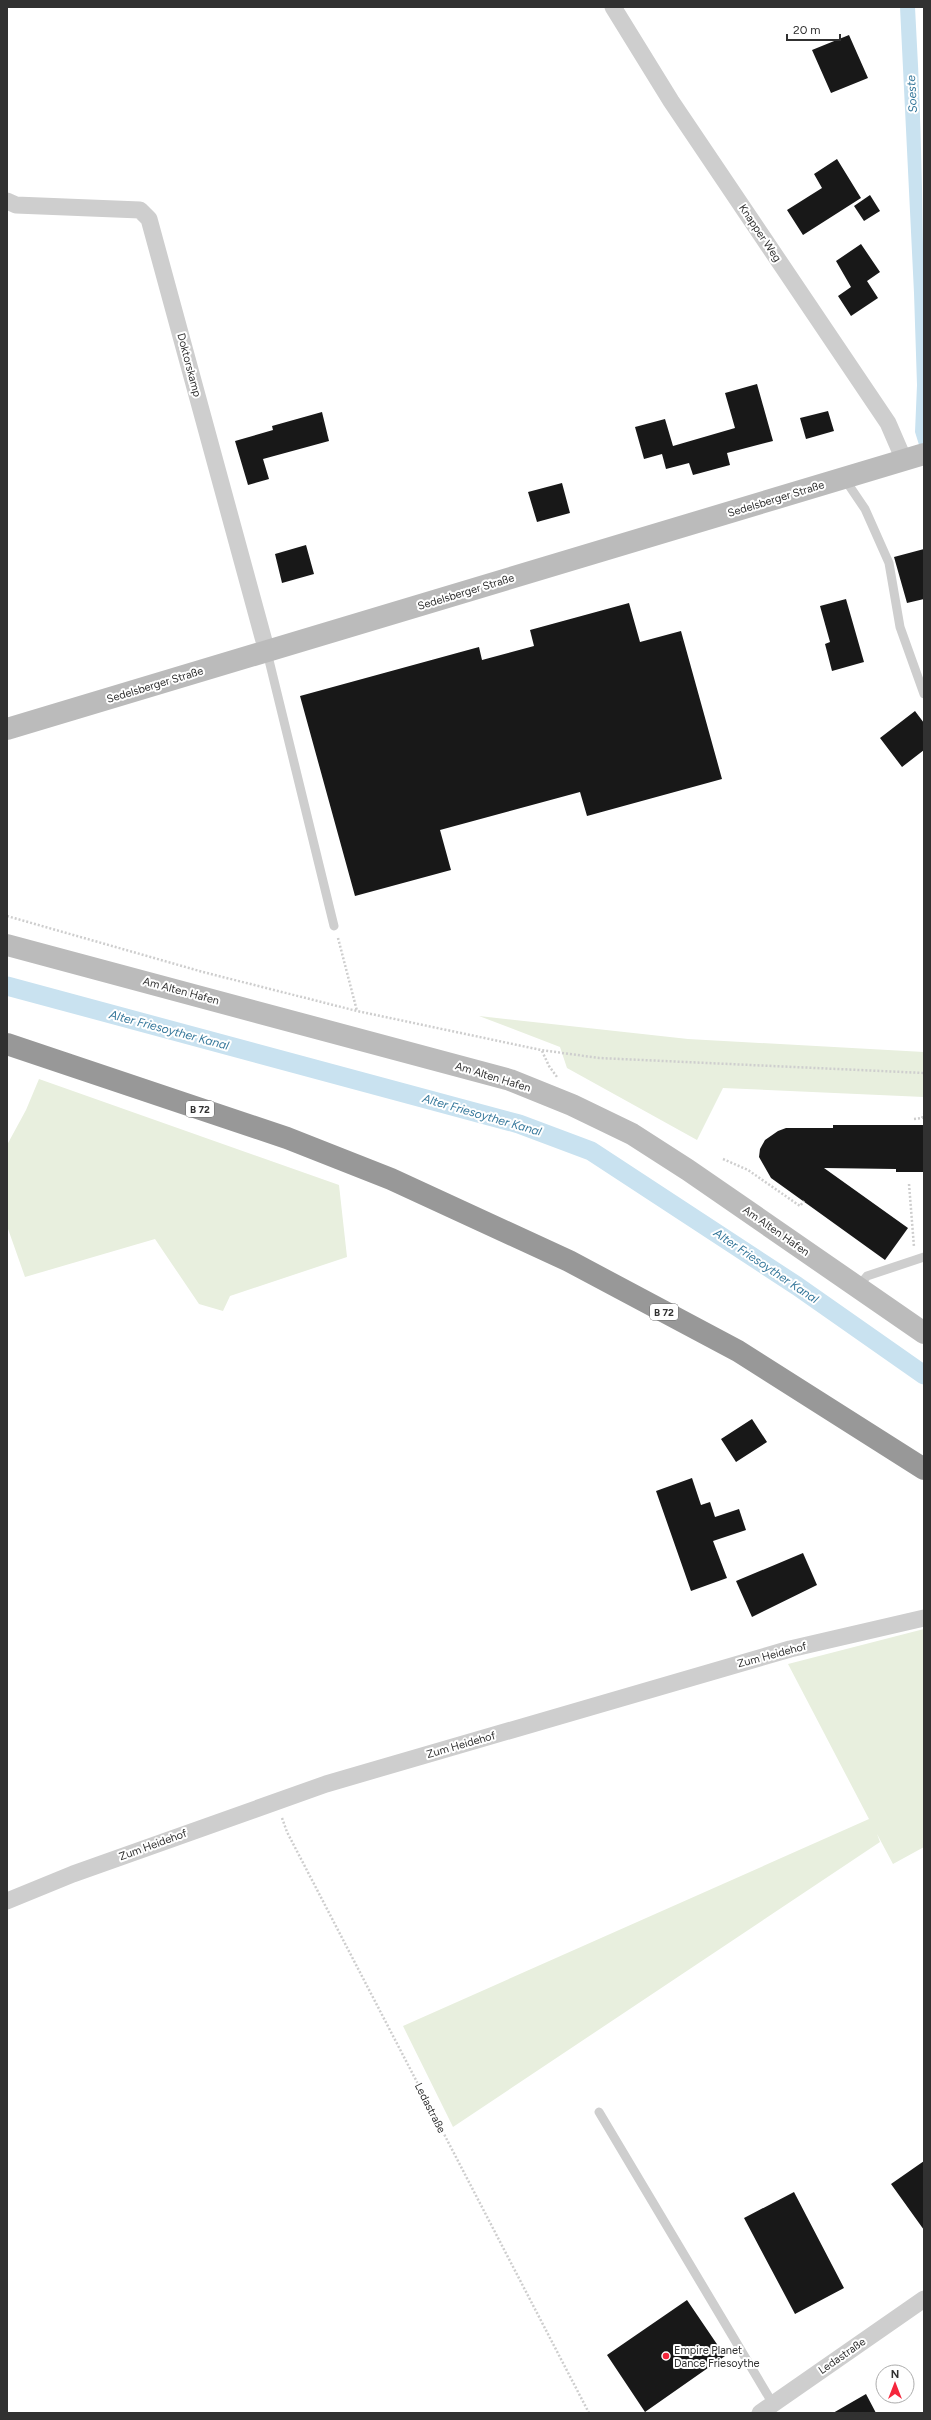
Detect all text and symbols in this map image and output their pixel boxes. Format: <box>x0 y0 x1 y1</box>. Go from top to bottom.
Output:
scale bar <box>787 16 840 42</box>
text: 20 m <box>793 23 821 37</box>
water label: Soeste <box>904 74 920 113</box>
street label: Knapper Weg <box>736 202 784 264</box>
street label: Doktorskamp <box>174 332 204 399</box>
street label: Sedelsberger Straße <box>726 478 826 520</box>
street label: Sedelsberger Straße <box>416 571 516 613</box>
street label: Sedelsberger Straße <box>105 664 205 706</box>
street label: Am Alten Hafen <box>141 975 221 1007</box>
water label: Alter Friesoyther Kanal <box>107 1007 231 1053</box>
street label: Am Alten Hafen <box>454 1059 532 1095</box>
water label: Alter Friesoyther Kanal <box>420 1091 543 1139</box>
road number: B 72 <box>186 1101 214 1117</box>
street label: Am Alten Hafen <box>740 1203 812 1259</box>
water label: Alter Friesoyther Kanal <box>710 1225 821 1306</box>
road number: B 72 <box>650 1304 678 1320</box>
street label: Zum Heidehof <box>736 1639 809 1670</box>
street label: Zum Heidehof <box>425 1729 498 1761</box>
street label: Zum Heidehof <box>117 1826 190 1863</box>
street label: Ledastraße <box>412 2081 448 2135</box>
street label: Ledastraße <box>816 2335 868 2377</box>
place label: Empire Planet Dance Friesoythe <box>674 2344 760 2370</box>
marker: Empire Planet Dance Friesoythe <box>661 2351 671 2361</box>
north arrow <box>875 2364 915 2404</box>
text: N <box>891 2368 899 2381</box>

